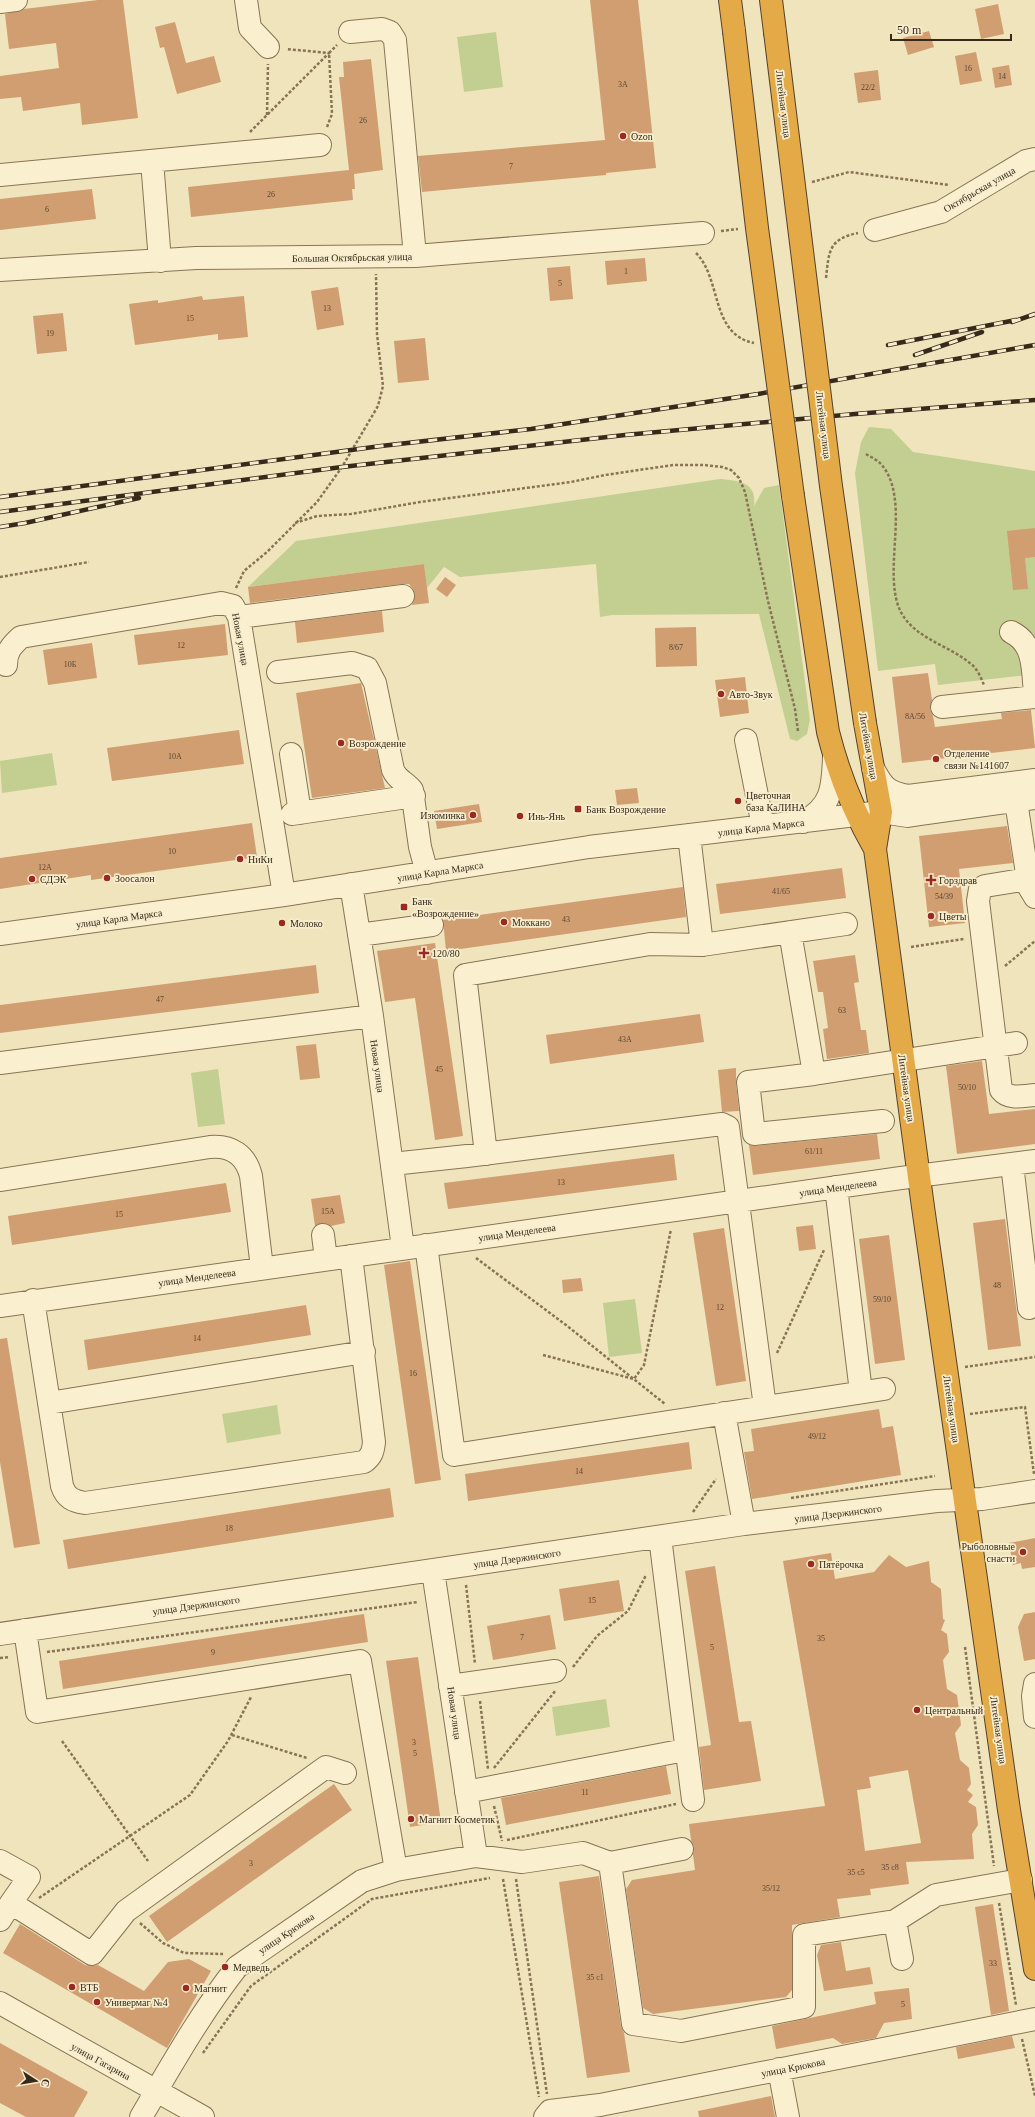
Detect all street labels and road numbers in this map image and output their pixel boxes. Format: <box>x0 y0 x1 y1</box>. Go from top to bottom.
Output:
street label: Литейная улица <box>774 70 793 139</box>
street label: Октябрьская улица <box>942 164 1017 214</box>
street label: Большая Октябрьская улица <box>292 251 413 264</box>
street label: Литейная улица <box>814 391 833 460</box>
street label: Новая улица <box>230 612 251 667</box>
street label: Литейная улица <box>857 712 880 781</box>
street label: улица Карла Маркса <box>717 817 805 838</box>
street label: улица Карла Маркса <box>396 859 484 884</box>
street label: улица Карла Маркса <box>75 907 163 930</box>
street label: Новая улица <box>368 1039 387 1094</box>
street label: Литейная улица <box>896 1054 917 1123</box>
street label: улица Менделеева <box>799 1177 878 1198</box>
street label: улица Менделеева <box>478 1222 557 1243</box>
street label: улица Менделеева <box>158 1267 237 1288</box>
street label: Литейная улица <box>941 1375 962 1444</box>
street label: улица Дзержинского <box>794 1503 882 1524</box>
street label: улица Дзержинского <box>473 1547 561 1570</box>
street label: улица Дзержинского <box>152 1594 240 1617</box>
street label: Новая улица <box>445 1686 464 1741</box>
street label: Литейная улица <box>988 1696 1009 1765</box>
street label: улица Крюкова <box>256 1910 317 1956</box>
street label: улица Гагарина <box>69 2041 133 2082</box>
street label: улица Крюкова <box>760 2056 826 2079</box>

